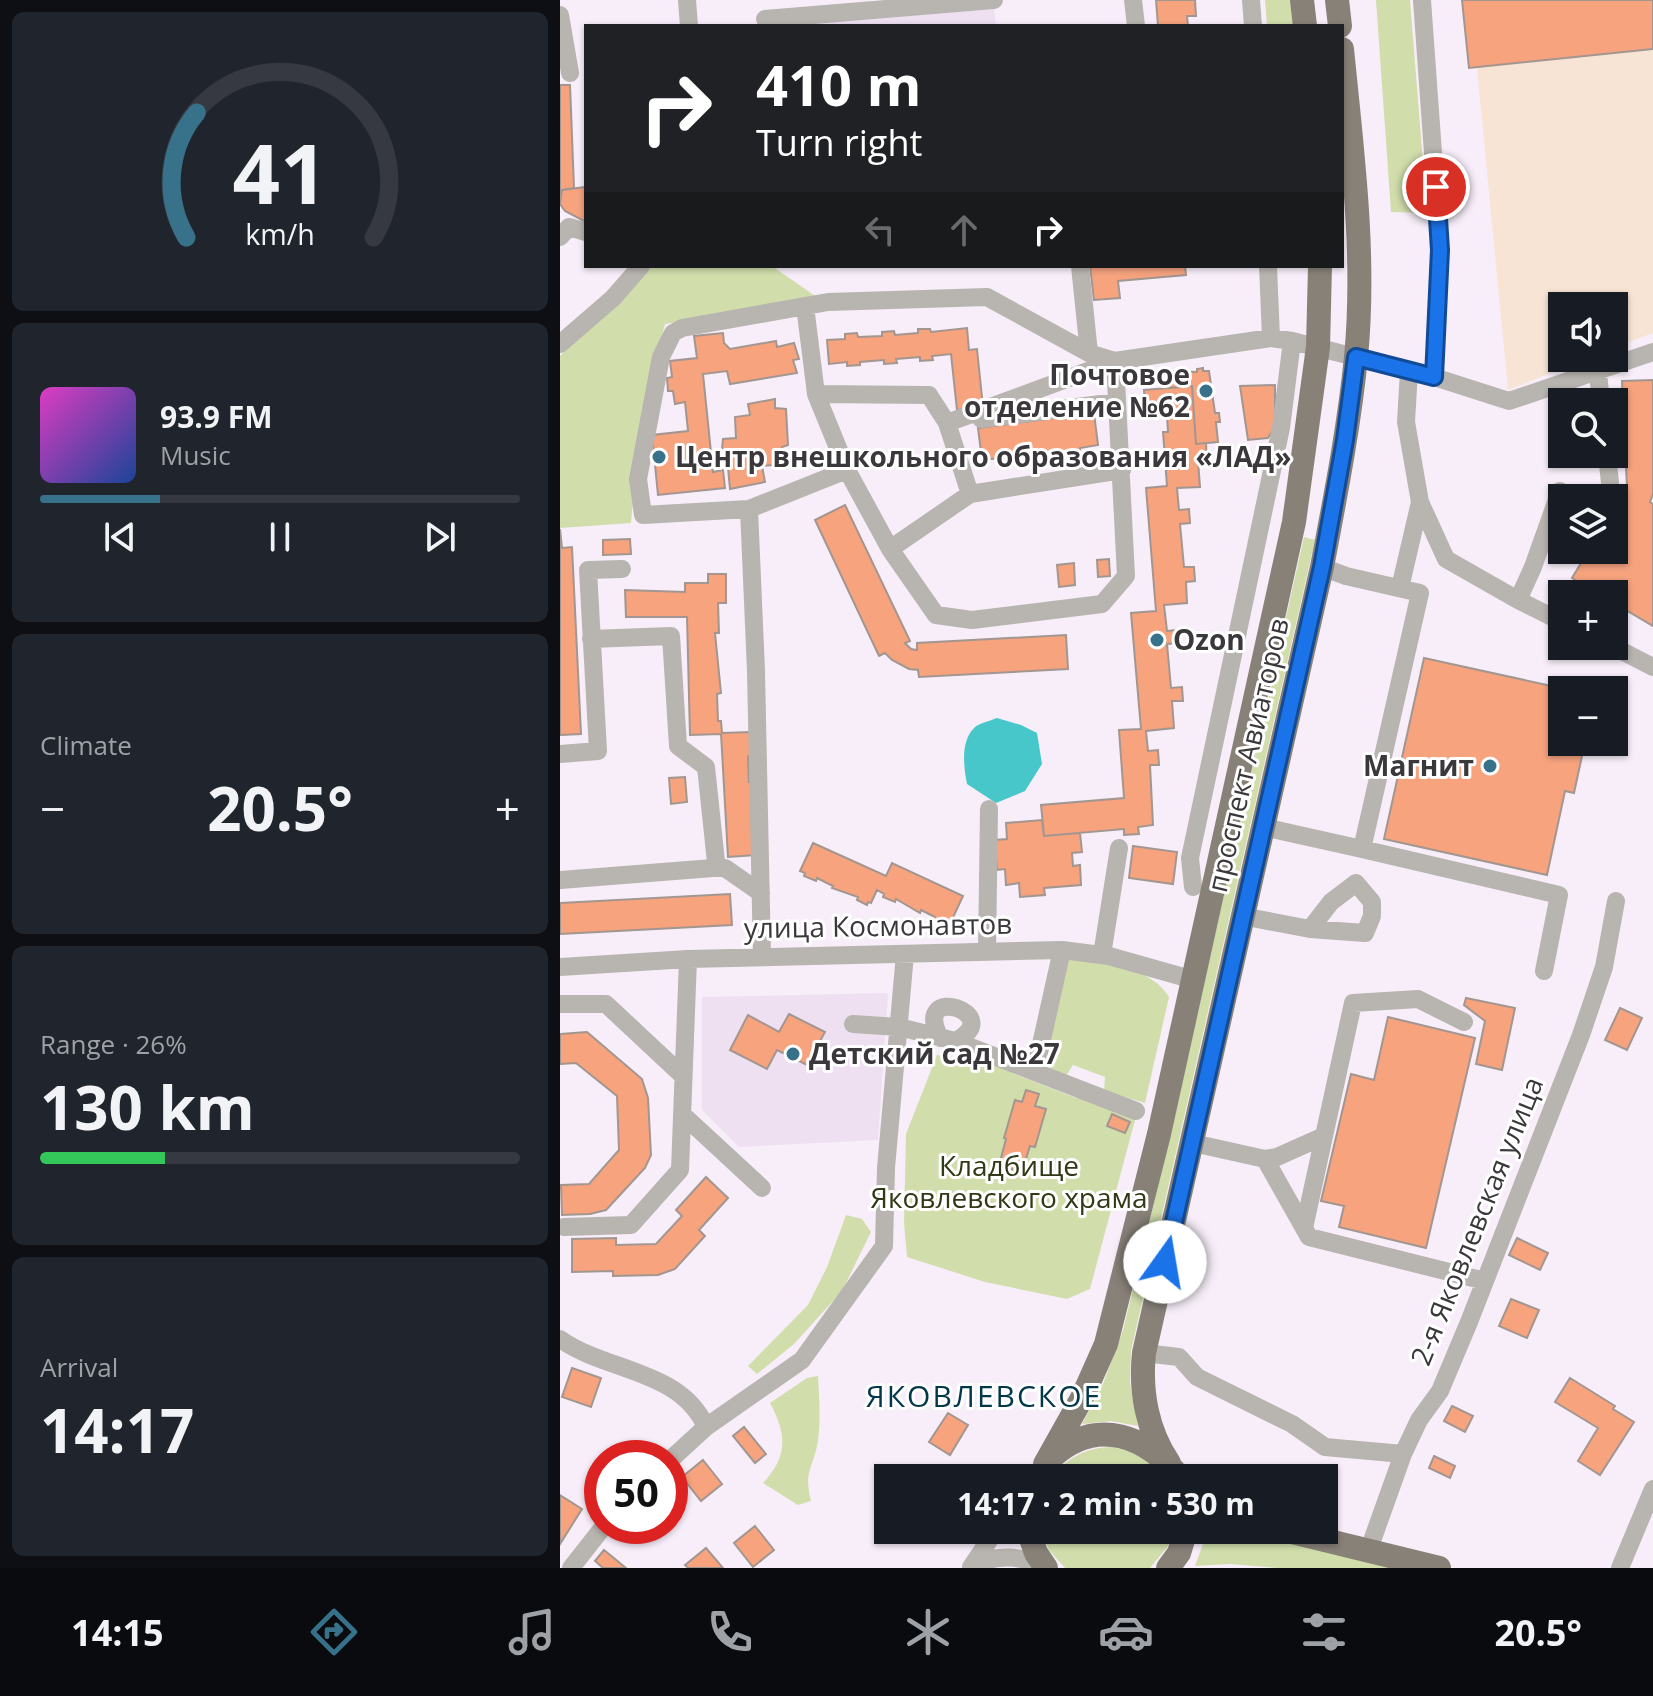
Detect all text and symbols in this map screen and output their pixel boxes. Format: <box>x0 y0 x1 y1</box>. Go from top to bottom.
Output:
text: 410 m <box>756 46 922 122</box>
icon: right <box>624 56 728 160</box>
text: 41 <box>232 114 328 227</box>
text: Turn right <box>756 118 922 167</box>
pin <box>1402 153 1470 221</box>
icon: arrive <box>1414 165 1458 209</box>
icon: left <box>858 208 902 252</box>
icon: ahead <box>942 208 986 252</box>
icon: right <box>1026 208 1070 252</box>
text: km/h <box>245 214 315 253</box>
map controls <box>1548 292 1628 756</box>
button: sound <box>1548 292 1628 372</box>
place label: Почтовое отделение №62 <box>964 355 1190 425</box>
marker: Почтовое отделение №62 <box>1197 382 1215 400</box>
button: search <box>1548 388 1628 468</box>
text: 93.9 FM <box>160 396 273 437</box>
text: Music <box>160 437 231 473</box>
place label: Центр внешкольного образования «ЛАД» <box>675 437 1291 475</box>
marker: Центр внешкольного образования «ЛАД» <box>650 448 668 466</box>
button: layers <box>1548 484 1628 564</box>
icon: previous <box>98 515 142 559</box>
icon: pause <box>258 515 302 559</box>
icon: next <box>418 515 462 559</box>
button: + <box>1548 580 1628 660</box>
street label: проспект Авиаторов <box>1197 614 1297 895</box>
place label: Ozon <box>1173 620 1245 658</box>
marker: Ozon <box>1148 631 1166 649</box>
button: − <box>1548 676 1628 756</box>
text: Climate <box>40 727 132 763</box>
place label: Магнит <box>1363 746 1474 784</box>
marker: Магнит <box>1481 757 1499 775</box>
text: 20.5° <box>207 767 353 849</box>
text: − <box>40 778 65 838</box>
text: + <box>495 778 520 838</box>
street label: улица Космонавтов <box>743 904 1012 946</box>
text: Range · 26% <box>40 1026 187 1062</box>
place label: Детский сад №27 <box>809 1034 1060 1072</box>
marker: Детский сад №27 <box>784 1045 802 1063</box>
text: 130 km <box>40 1066 255 1148</box>
street label: 2-я Яковлевская улица <box>1401 1071 1551 1370</box>
park label: Кладбище Яковлевского храма <box>870 1146 1148 1216</box>
position arrow <box>1123 1220 1207 1304</box>
text: Arrival <box>40 1349 118 1385</box>
district label: ЯКОВЛЕВСКОЕ <box>866 1375 1102 1416</box>
text: 14:17 <box>40 1389 194 1471</box>
speed limit sign: 50 <box>584 1440 688 1544</box>
text: 14:17 · 2 min · 530 m <box>957 1483 1255 1524</box>
icon: directions <box>306 1604 362 1660</box>
icon: music <box>504 1604 560 1660</box>
icon: phone <box>702 1604 758 1660</box>
icon: climate <box>900 1604 956 1660</box>
icon: car <box>1098 1604 1154 1660</box>
icon: filters <box>1296 1604 1352 1660</box>
text: 14:15 <box>71 1608 164 1657</box>
text: 20.5° <box>1494 1608 1582 1657</box>

